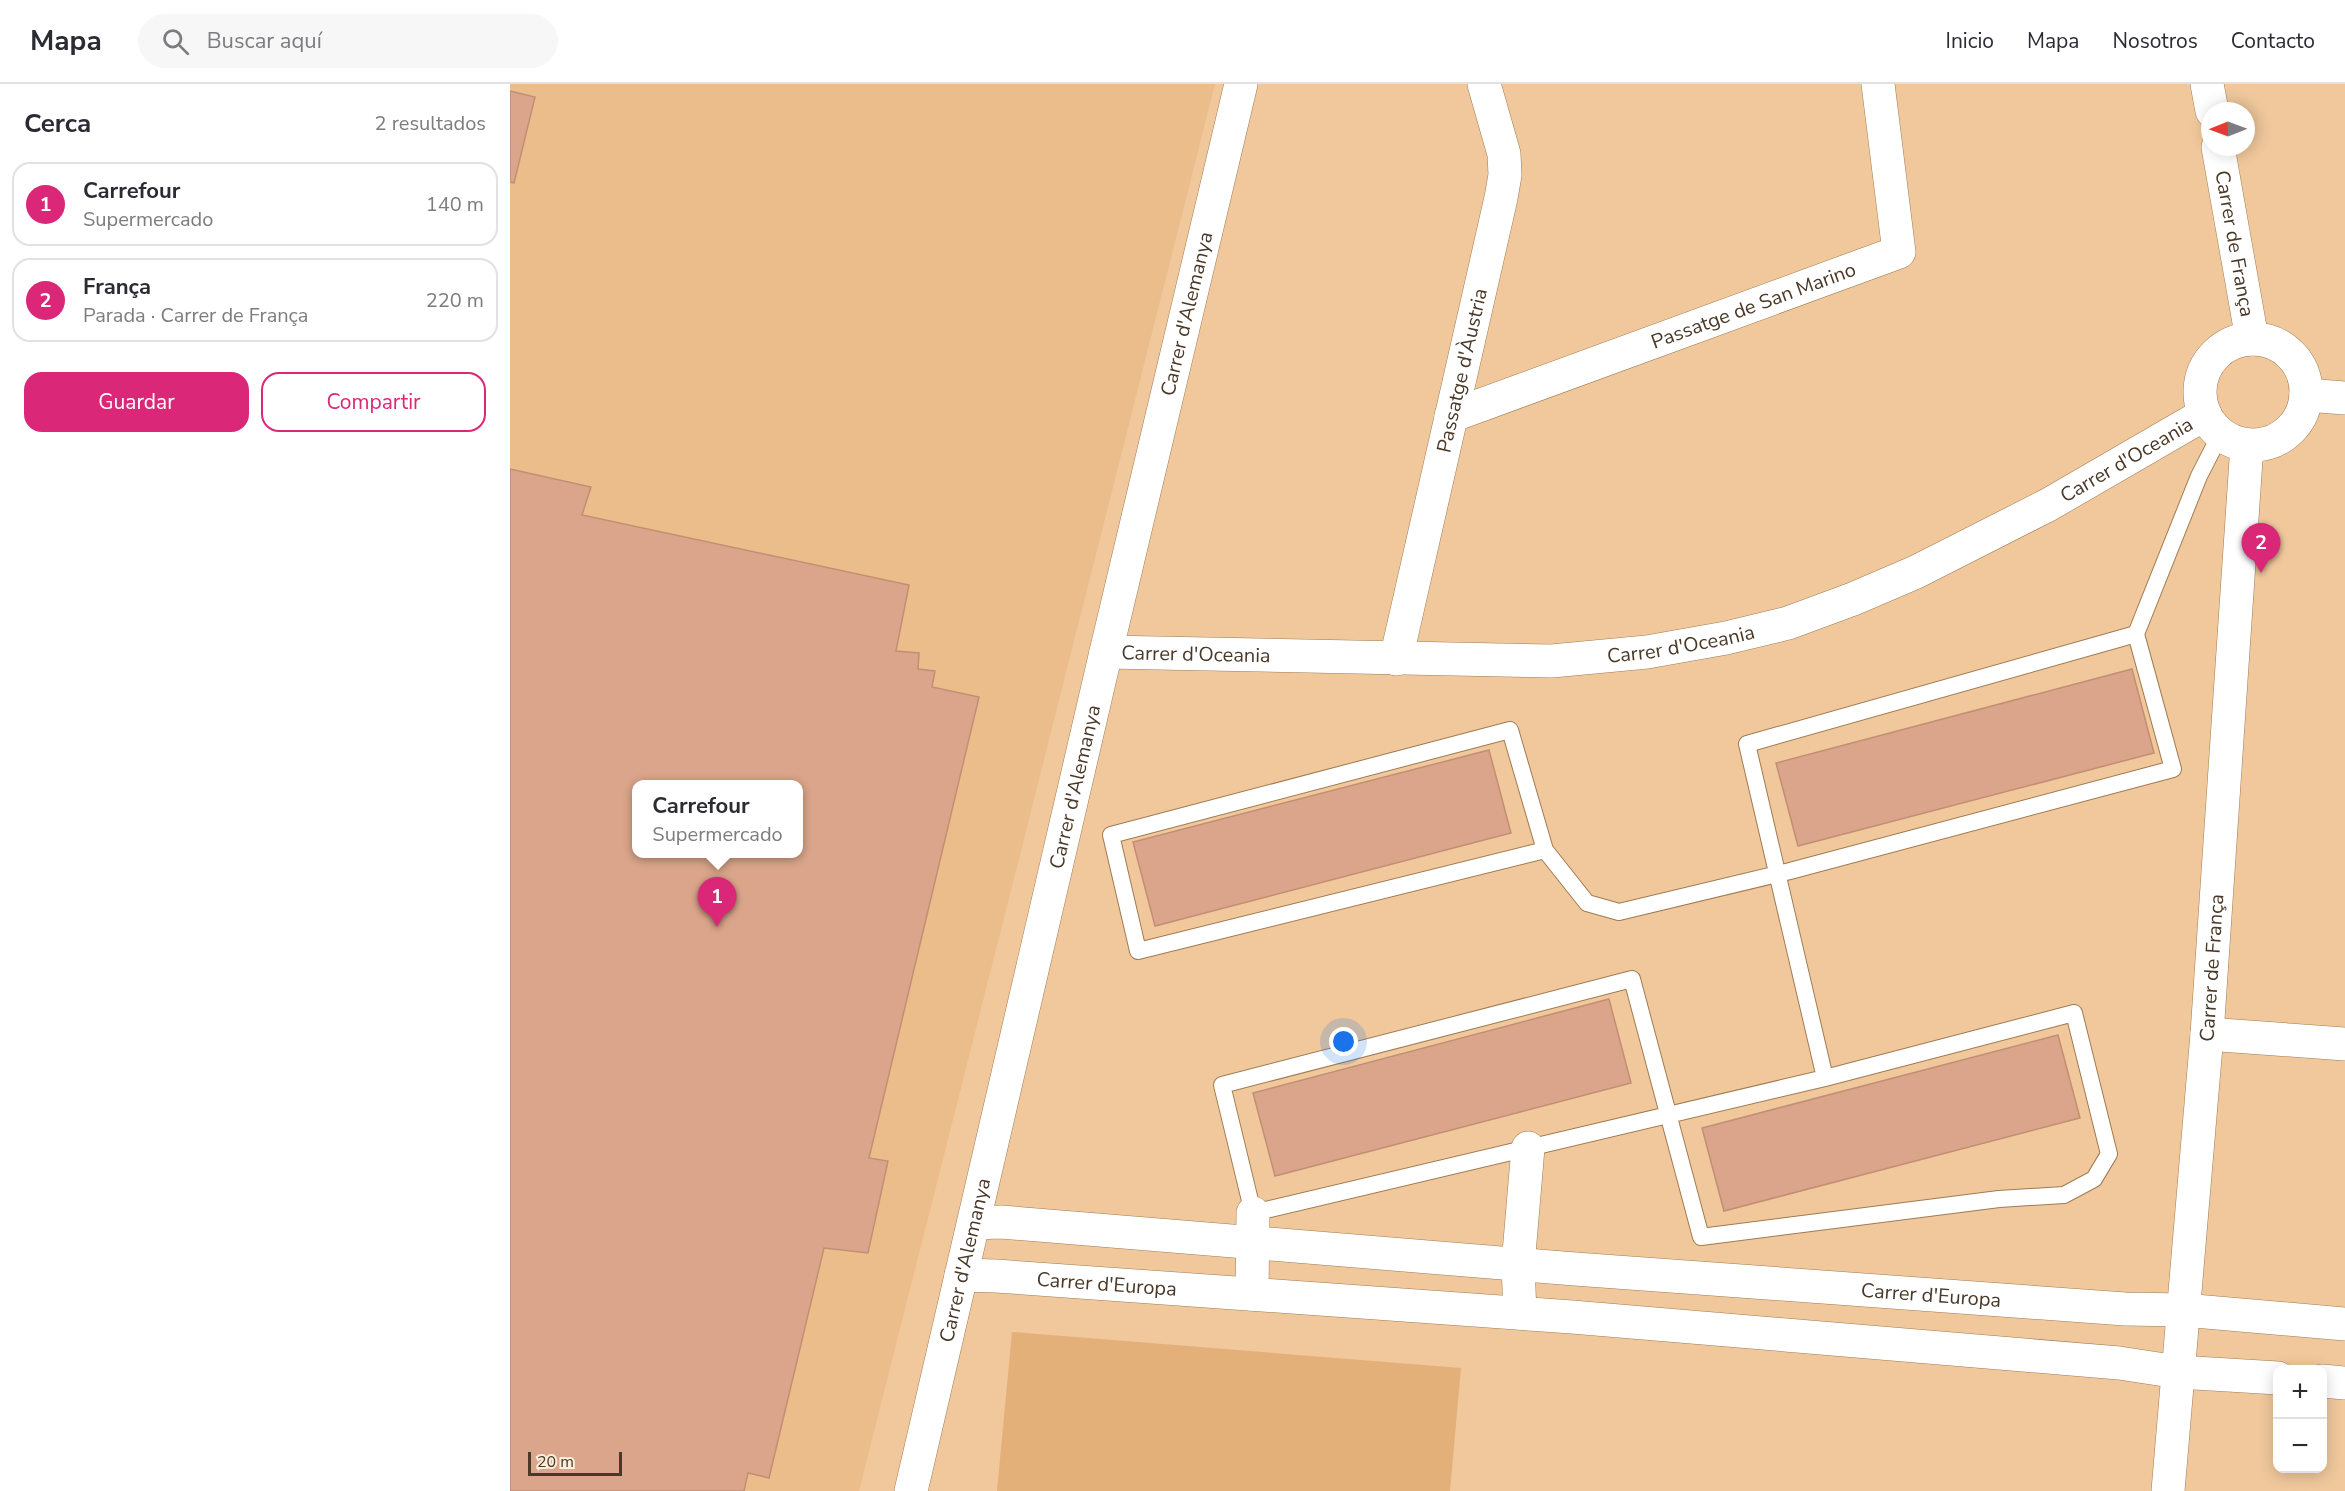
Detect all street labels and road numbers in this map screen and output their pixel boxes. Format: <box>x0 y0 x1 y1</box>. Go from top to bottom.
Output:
street label: Carrer de França <box>2208 168 2261 319</box>
street label: Carrer d'Alemanya <box>1154 229 1219 399</box>
street label: Passatge de San Marino <box>1647 256 1860 356</box>
street label: Passatge d'Àustria <box>1430 286 1494 455</box>
street label: Carrer d'Oceania <box>2055 411 2198 509</box>
street label: Carrer d'Oceania <box>1606 619 1757 670</box>
street label: Carrer d'Oceania <box>1121 639 1271 669</box>
street label: Carrer d'Alemanya <box>1043 702 1107 872</box>
street label: Carrer de França <box>2193 893 2230 1043</box>
street label: Carrer d'Alemanya <box>933 1175 997 1345</box>
street label: Carrer d'Europa <box>1036 1266 1178 1303</box>
street label: Carrer d'Europa <box>1860 1277 2002 1314</box>

